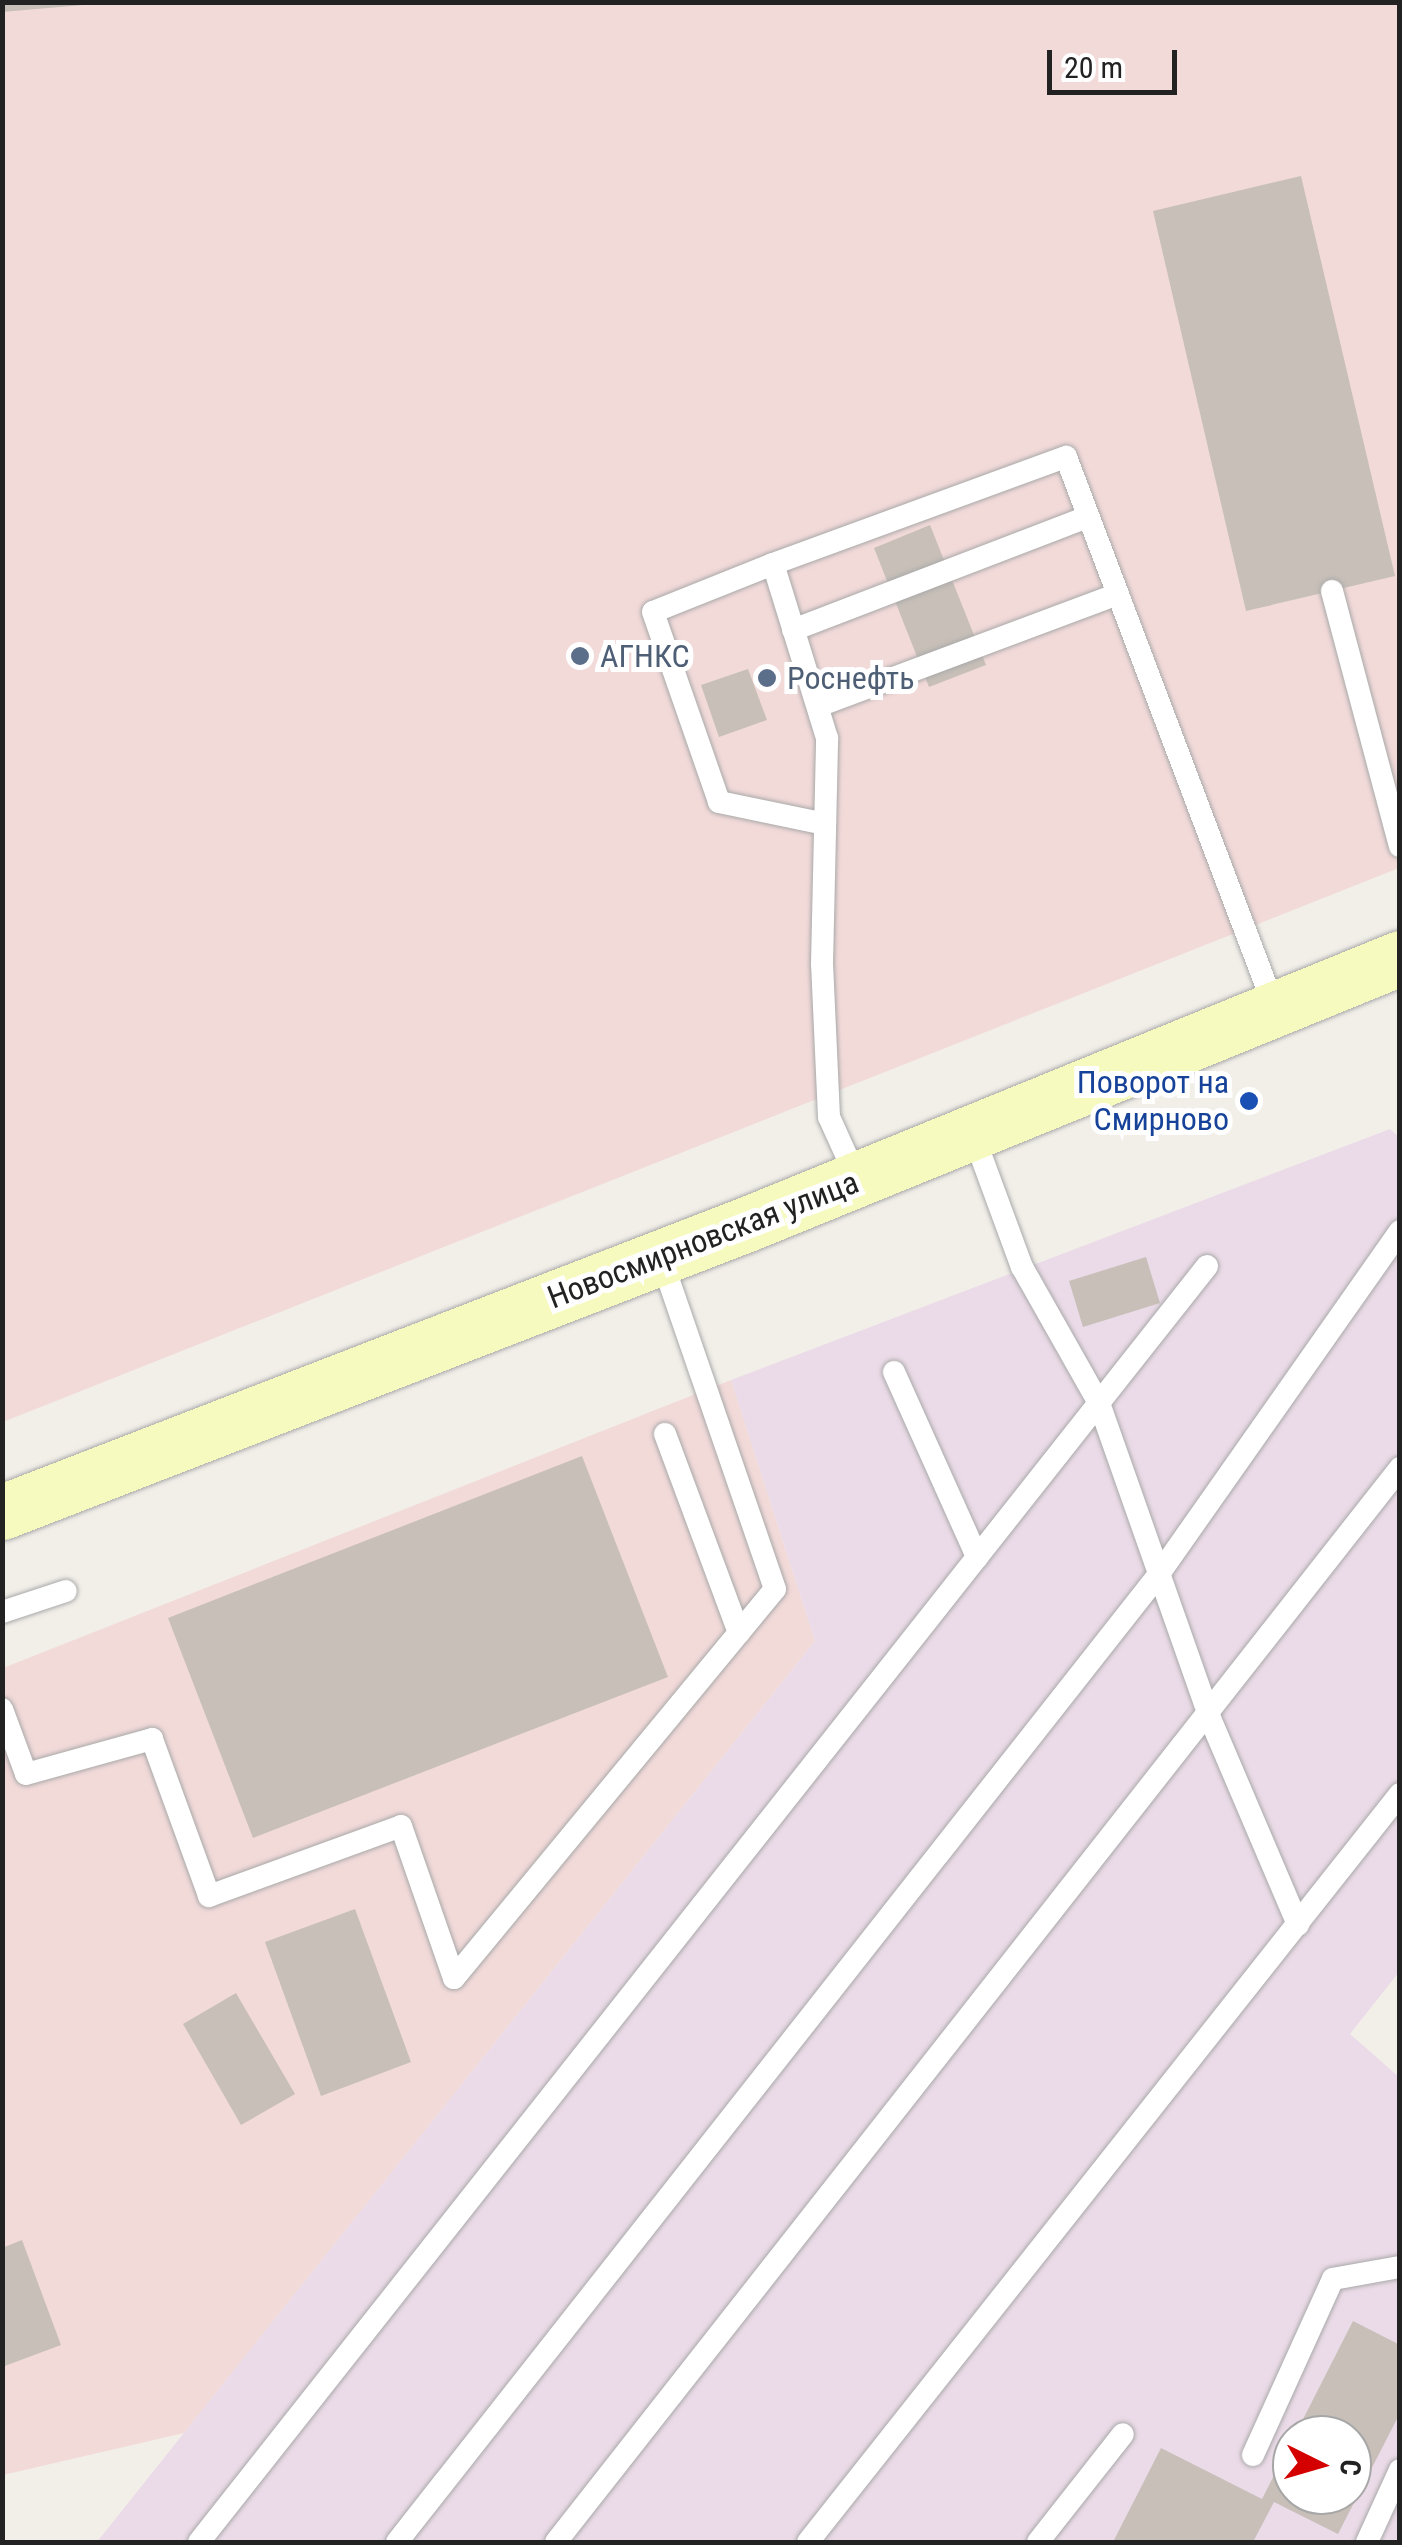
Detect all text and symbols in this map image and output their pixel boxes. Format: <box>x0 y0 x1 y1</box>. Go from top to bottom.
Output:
scale bar <box>1052 30 1182 92</box>
text: 20 m <box>1064 50 1123 85</box>
place label: АГНКС <box>600 637 690 675</box>
marker: АГНКС <box>569 645 591 667</box>
place label: Роснефть <box>787 659 914 697</box>
marker: Роснефть <box>756 667 778 689</box>
place label: Поворот на Смирново <box>1077 1064 1229 1139</box>
marker: Поворот на Смирново <box>1238 1090 1260 1112</box>
street label: Новосмирновская улица <box>542 1163 864 1317</box>
north arrow <box>1272 2415 1372 2515</box>
text: С <box>1333 2458 1368 2477</box>

